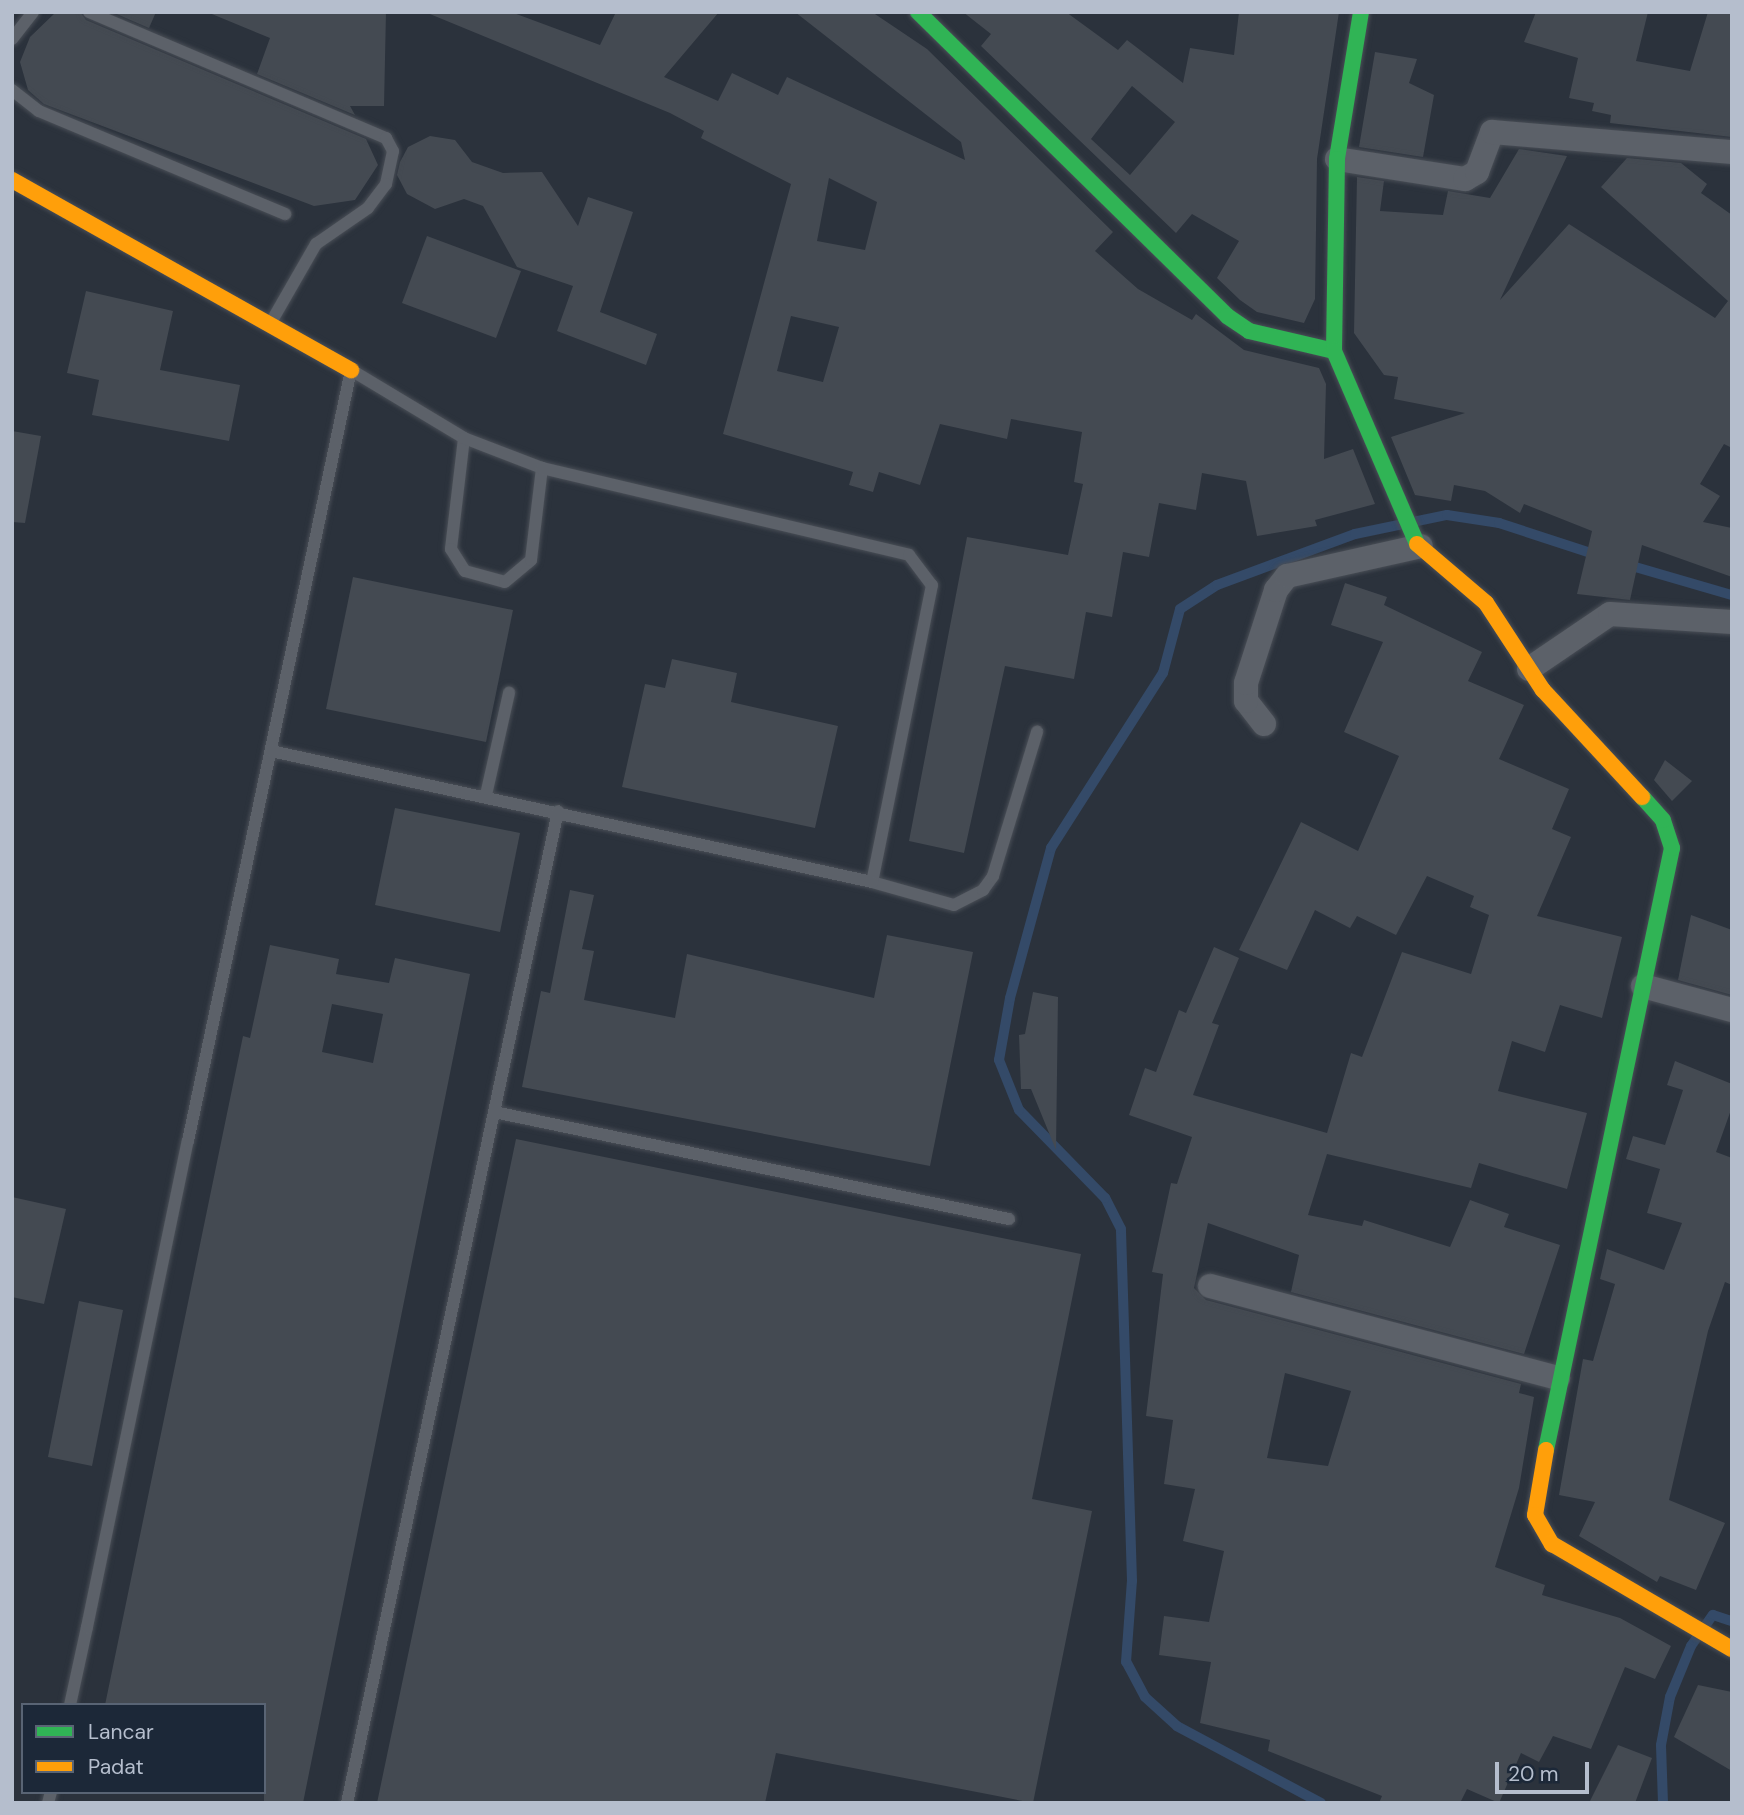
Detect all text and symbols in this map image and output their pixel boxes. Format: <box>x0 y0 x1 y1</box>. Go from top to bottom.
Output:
legend <box>21 1703 266 1794</box>
text: Lancar <box>88 1718 154 1746</box>
scale bar <box>1499 1748 1594 1792</box>
text: Padat <box>88 1753 144 1781</box>
text: 20 m <box>1508 1760 1559 1788</box>

